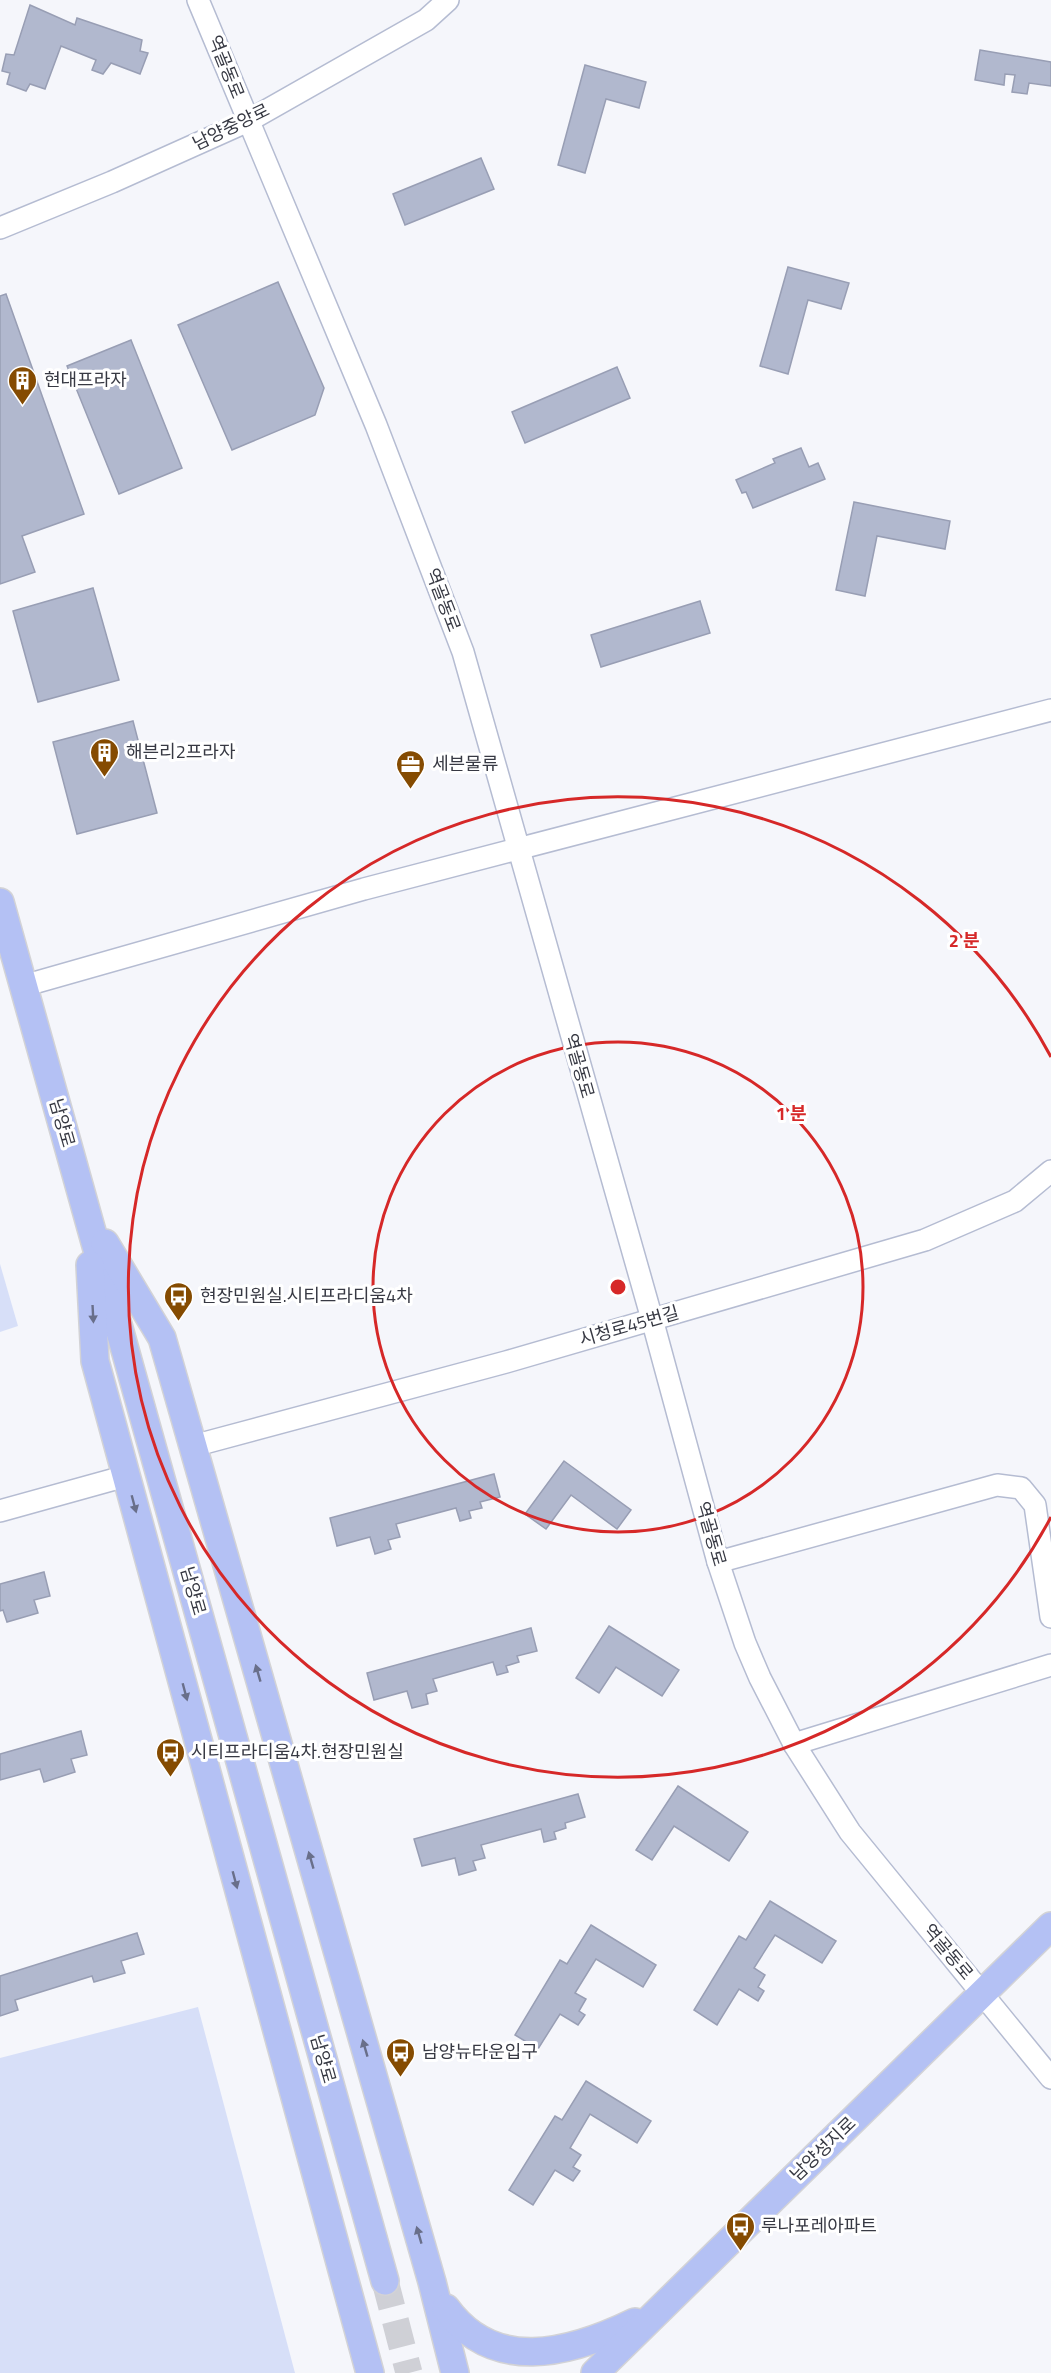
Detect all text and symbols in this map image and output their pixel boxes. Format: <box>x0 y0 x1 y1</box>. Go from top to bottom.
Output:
street label: 역골동로 <box>202 31 251 103</box>
street label: 남양중앙로 <box>188 96 274 157</box>
building icon: 현대프라자 <box>7 364 39 406</box>
place label: 현대프라자 <box>44 366 127 393</box>
street label: 역골동로 <box>419 564 468 636</box>
building icon: 해븐리2프라자 <box>89 736 121 778</box>
place label: 해븐리2프라자 <box>126 738 236 765</box>
office icon: 세븐물류 <box>395 748 427 790</box>
place label: 세븐물류 <box>432 750 498 777</box>
text: 2 분 <box>949 927 980 954</box>
street label: 역골동로 <box>557 1030 602 1101</box>
street label: 남양로 <box>43 1095 82 1150</box>
text: 1 분 <box>776 1100 807 1127</box>
centre of rings <box>608 1277 628 1297</box>
bus stop icon: 현장민원실.시티프라디움4차 <box>163 1280 195 1322</box>
place label: 현장민원실.시티프라디움4차 <box>200 1282 413 1309</box>
street label: 시청로45번길 <box>576 1298 682 1353</box>
one-way arrow <box>88 1304 97 1323</box>
one-way arrow <box>129 1494 139 1513</box>
street label: 역골동로 <box>689 1498 734 1569</box>
street label: 남양로 <box>174 1563 213 1618</box>
one-way arrow <box>252 1664 262 1682</box>
one-way arrow <box>180 1683 190 1701</box>
bus stop icon: 시티프라디움4차.현장민원실 <box>154 1736 186 1778</box>
place label: 시티프라디움4차.현장민원실 <box>191 1738 404 1765</box>
one-way arrow <box>306 1851 315 1869</box>
one-way arrow <box>231 1871 241 1889</box>
street label: 역골동로 <box>917 1918 980 1986</box>
street label: 남양로 <box>304 2031 343 2086</box>
bus stop icon: 남양뉴타운입구 <box>385 2036 417 2078</box>
place label: 남양뉴타운입구 <box>422 2038 538 2065</box>
one-way arrow <box>360 2039 369 2057</box>
street label: 남양성지로 <box>783 2110 862 2187</box>
bus stop icon: 루나포레아파트 <box>724 2210 756 2252</box>
place label: 루나포레아파트 <box>761 2212 877 2239</box>
one-way arrow <box>414 2226 423 2244</box>

